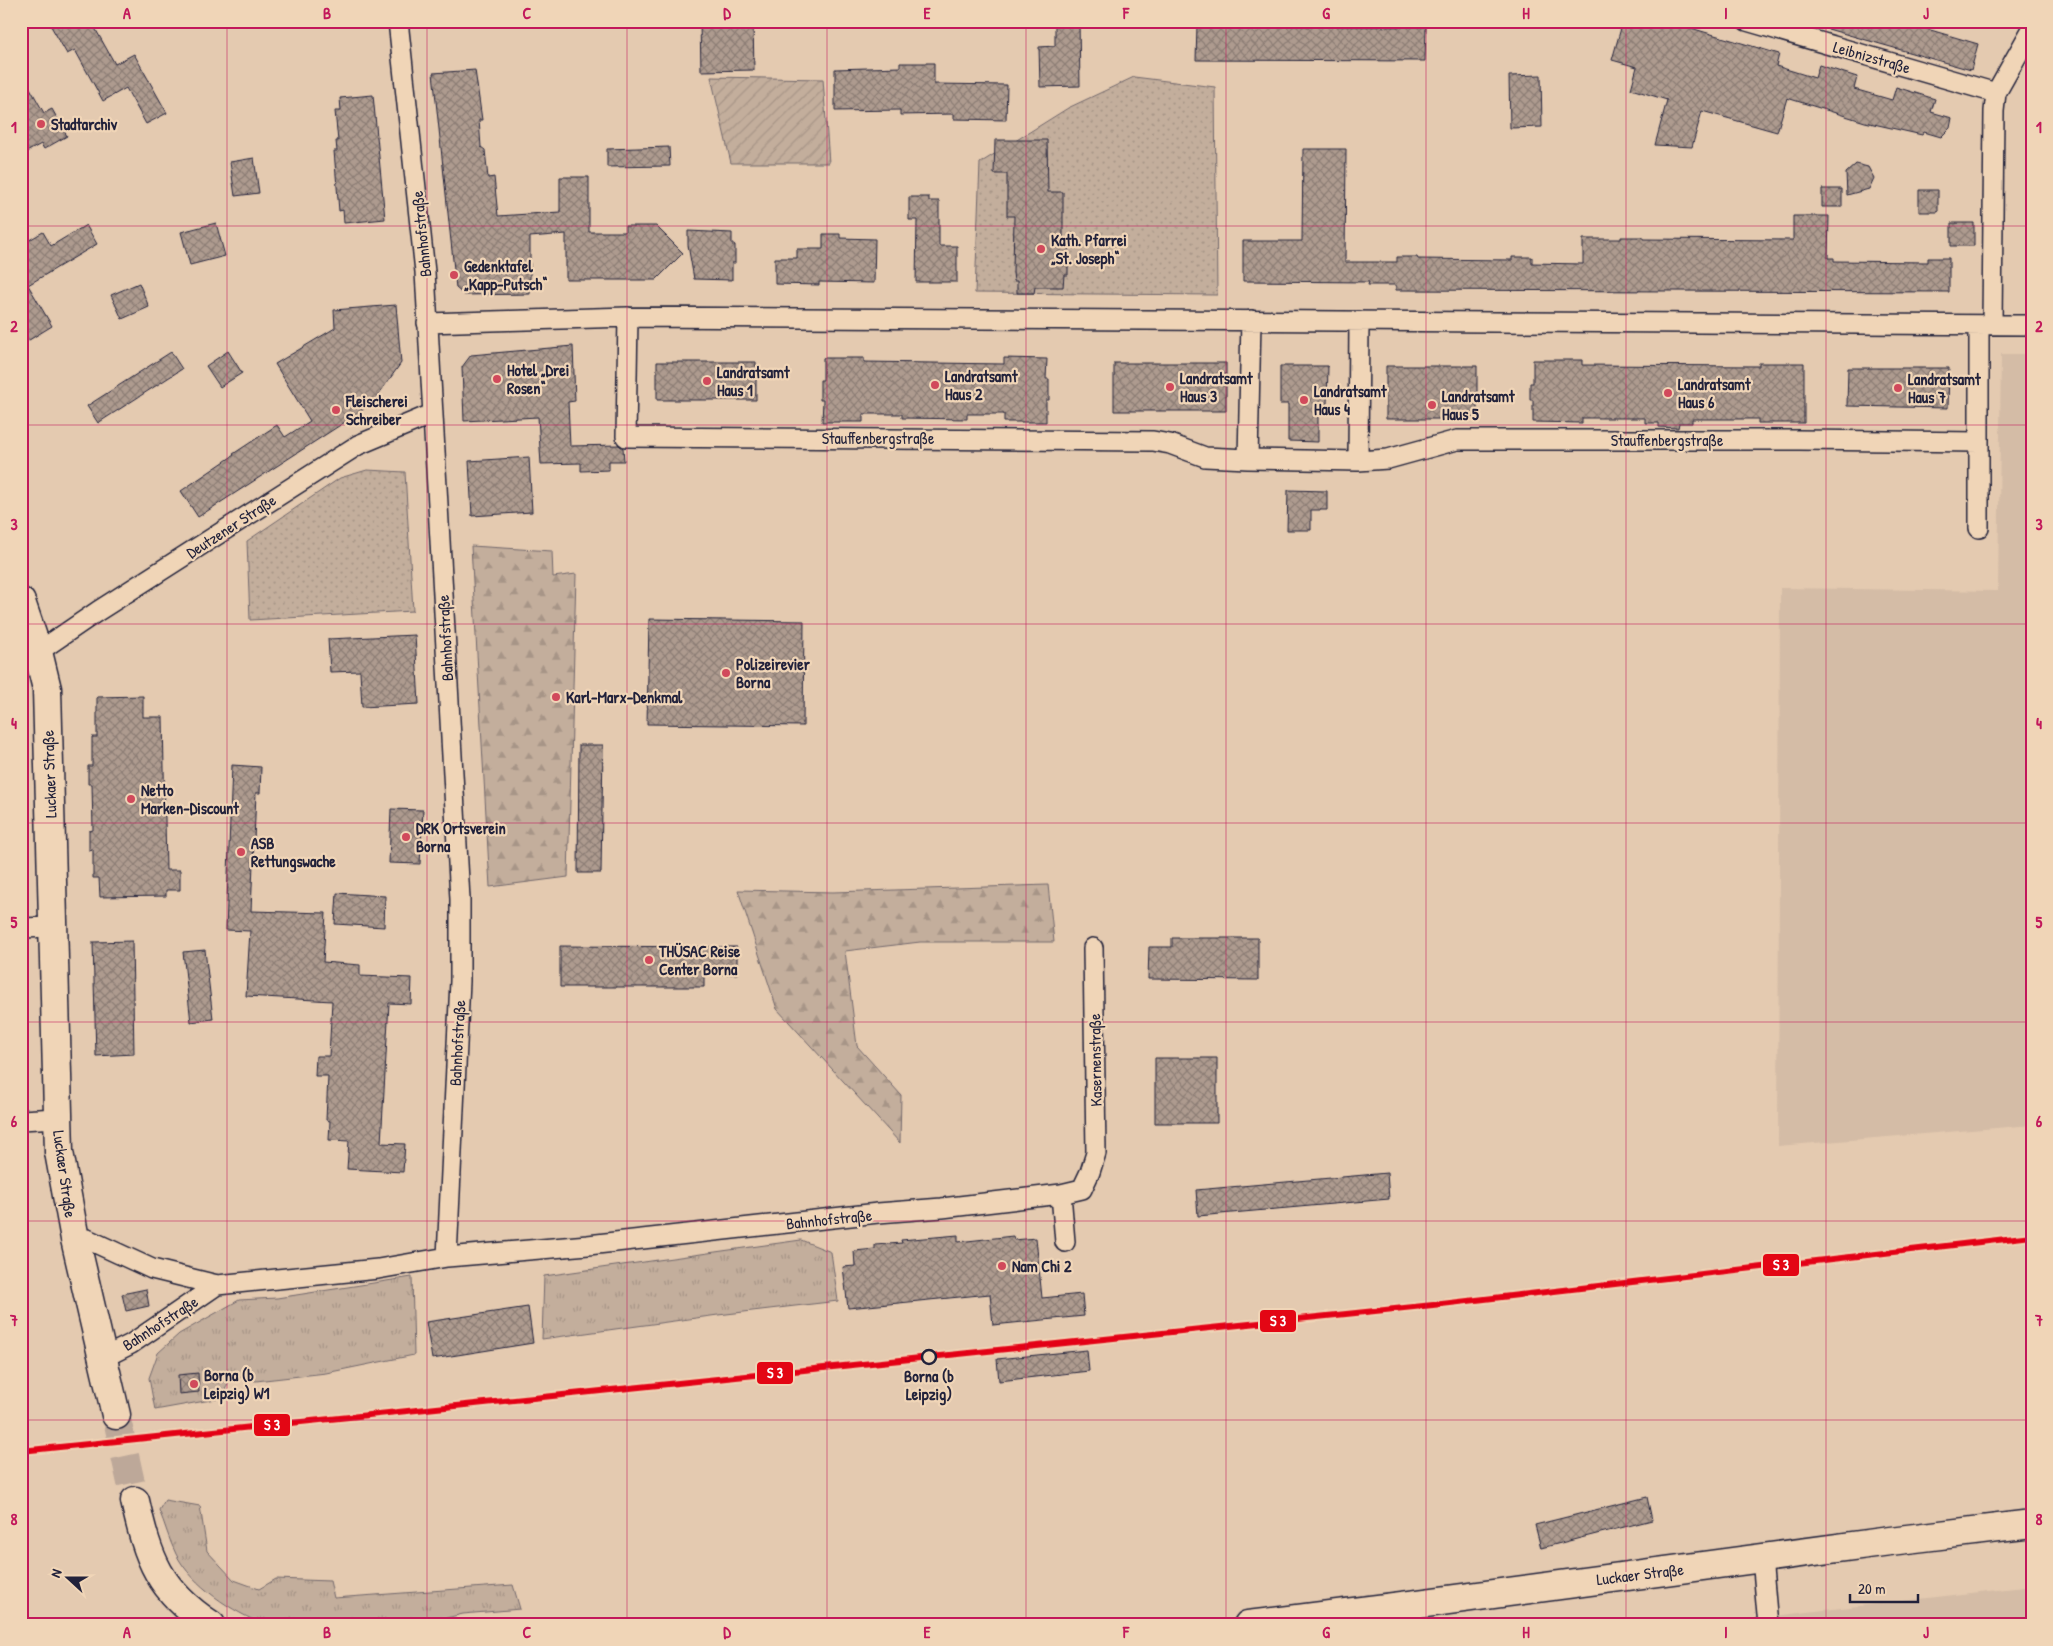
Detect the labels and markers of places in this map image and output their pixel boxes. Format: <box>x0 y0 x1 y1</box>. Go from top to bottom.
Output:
place label: Stadtarchiv <box>51 113 118 135</box>
marker: Stadtarchiv <box>35 118 47 130</box>
place label: Kath. Pfarrei „St. Joseph“ <box>1051 229 1127 270</box>
marker: Kath. Pfarrei „St. Joseph“ <box>1035 243 1047 255</box>
place label: Gedenktafel „Kapp-Putsch“ <box>464 255 547 296</box>
marker: Gedenktafel „Kapp-Putsch“ <box>448 269 460 281</box>
place label: Hotel „Drei Rosen“ <box>507 359 569 399</box>
place label: Landratsamt Haus 1 <box>717 361 790 401</box>
place label: Landratsamt Haus 2 <box>945 365 1018 405</box>
place label: Landratsamt Haus 3 <box>1180 367 1253 407</box>
place label: Landratsamt Haus 7 <box>1908 368 1981 408</box>
marker: Hotel „Drei Rosen“ <box>491 373 503 385</box>
place label: Landratsamt Haus 6 <box>1678 373 1751 413</box>
marker: Landratsamt Haus 1 <box>701 375 713 387</box>
marker: Landratsamt Haus 2 <box>929 379 941 391</box>
place label: Landratsamt Haus 4 <box>1314 380 1387 420</box>
marker: Landratsamt Haus 3 <box>1164 381 1176 393</box>
marker: Landratsamt Haus 7 <box>1892 382 1904 394</box>
place label: Landratsamt Haus 5 <box>1442 385 1515 425</box>
marker: Landratsamt Haus 6 <box>1662 387 1674 399</box>
place label: Fleischerei Schreiber <box>345 390 408 430</box>
marker: Landratsamt Haus 4 <box>1298 394 1310 406</box>
marker: Landratsamt Haus 5 <box>1426 399 1438 411</box>
marker: Fleischerei Schreiber <box>330 404 342 416</box>
place label: Polizeirevier Borna <box>736 653 811 693</box>
marker: Polizeirevier Borna <box>720 667 732 679</box>
place label: Karl-Marx-Denkmal <box>566 686 683 708</box>
marker: Karl-Marx-Denkmal <box>550 691 562 703</box>
place label: Netto Marken-Discount <box>141 779 239 819</box>
marker: Netto Marken-Discount <box>125 793 137 805</box>
place label: DRK Ortsverein Borna <box>416 817 506 857</box>
marker: DRK Ortsverein Borna <box>400 831 412 843</box>
place label: ASB Rettungswache <box>251 832 336 873</box>
marker: ASB Rettungswache <box>235 846 247 858</box>
place label: THÜSAC Reise Center Borna <box>658 940 741 980</box>
marker: THÜSAC Reise Center Borna <box>643 954 655 966</box>
place label: Nam Chi 2 <box>1012 1255 1072 1277</box>
marker: Nam Chi 2 <box>996 1260 1008 1272</box>
marker: Borna (b Leipzig) <box>921 1349 937 1365</box>
place label: Borna (b Leipzig) W1 <box>204 1364 270 1405</box>
place label: Borna (b Leipzig) <box>904 1365 954 1406</box>
marker: Borna (b Leipzig) W1 <box>188 1378 200 1390</box>

